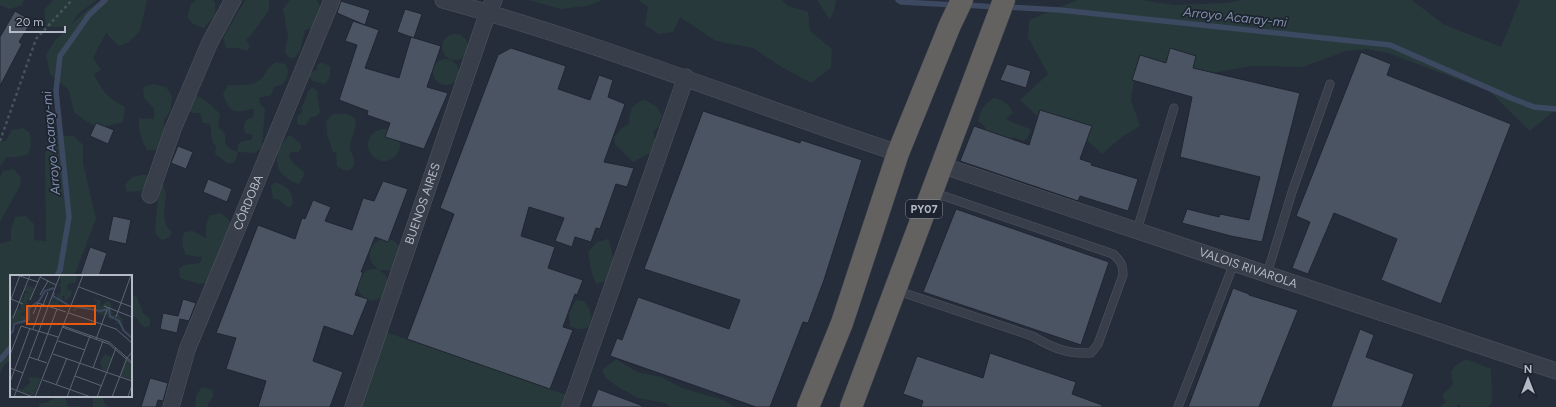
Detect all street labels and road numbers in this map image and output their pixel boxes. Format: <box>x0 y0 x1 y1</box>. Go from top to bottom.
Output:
street label: BUENOS AIRES <box>402 161 443 246</box>
street label: CÓRDOBA <box>230 173 266 232</box>
road number: PY07 <box>906 200 942 218</box>
street label: VALOIS RIVAROLA <box>1197 245 1299 291</box>

